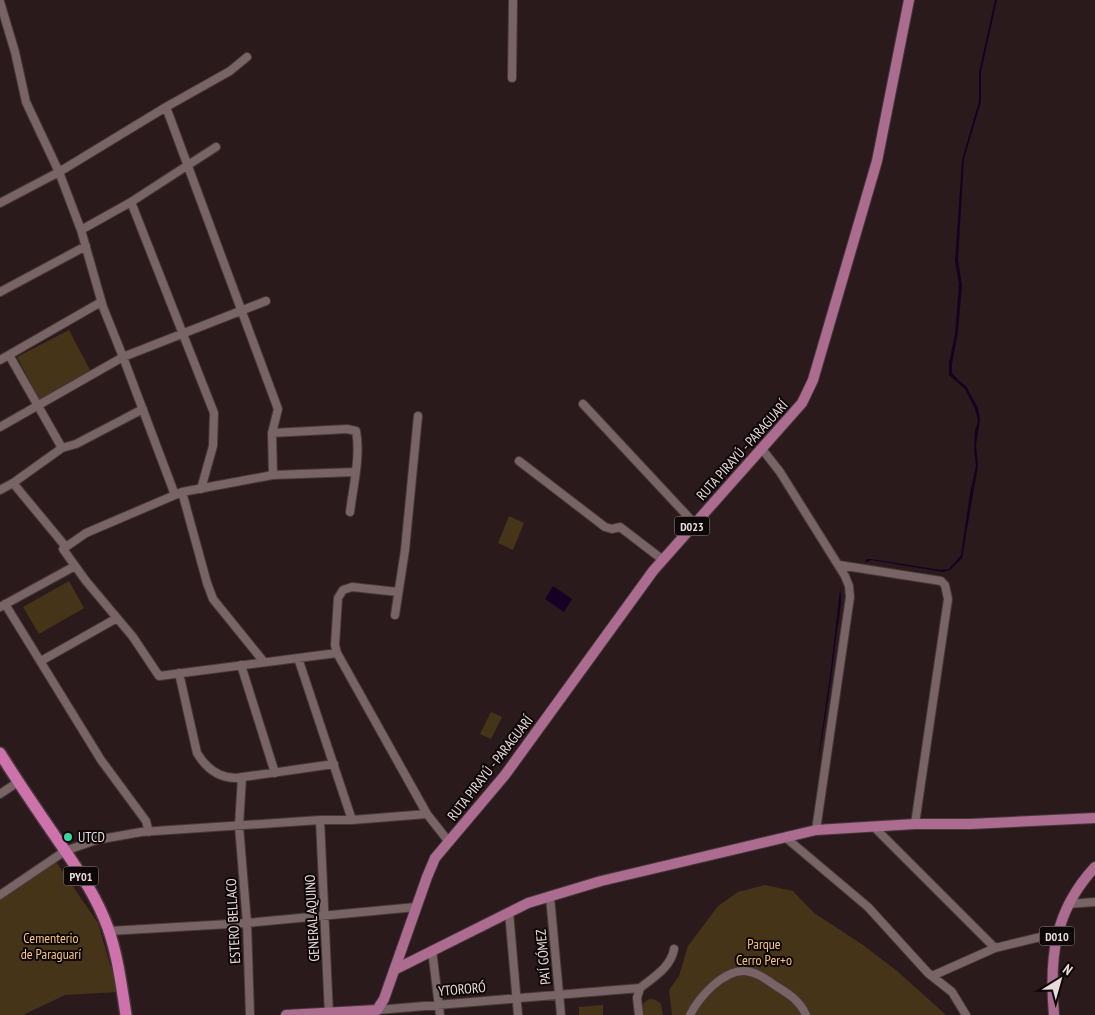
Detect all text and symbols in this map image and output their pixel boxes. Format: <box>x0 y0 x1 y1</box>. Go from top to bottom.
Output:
street label: RUTA PIRAYÚ - PARAGUARÍ <box>692 396 792 504</box>
road number: D023 <box>674 516 710 536</box>
street label: RUTA PIRAYÚ - PARAGUARÍ <box>443 711 537 824</box>
place label: UTCD <box>78 828 105 846</box>
marker: UTCD <box>62 831 74 843</box>
road number: PY01 <box>64 866 98 886</box>
street label: GENERAL AQUINO <box>301 874 323 962</box>
street label: ESTERO BELLACO <box>222 877 244 964</box>
road number: D010 <box>1040 926 1074 946</box>
park label: Cementerio de Paraguarí <box>21 929 81 963</box>
street label: PA'Í GÓMEZ <box>532 929 554 985</box>
park label: Parque Cerro Per+o <box>736 935 792 969</box>
north arrow <box>1035 955 1085 1005</box>
text: N <box>1059 960 1076 979</box>
street label: YTORORÓ <box>438 978 487 1000</box>

